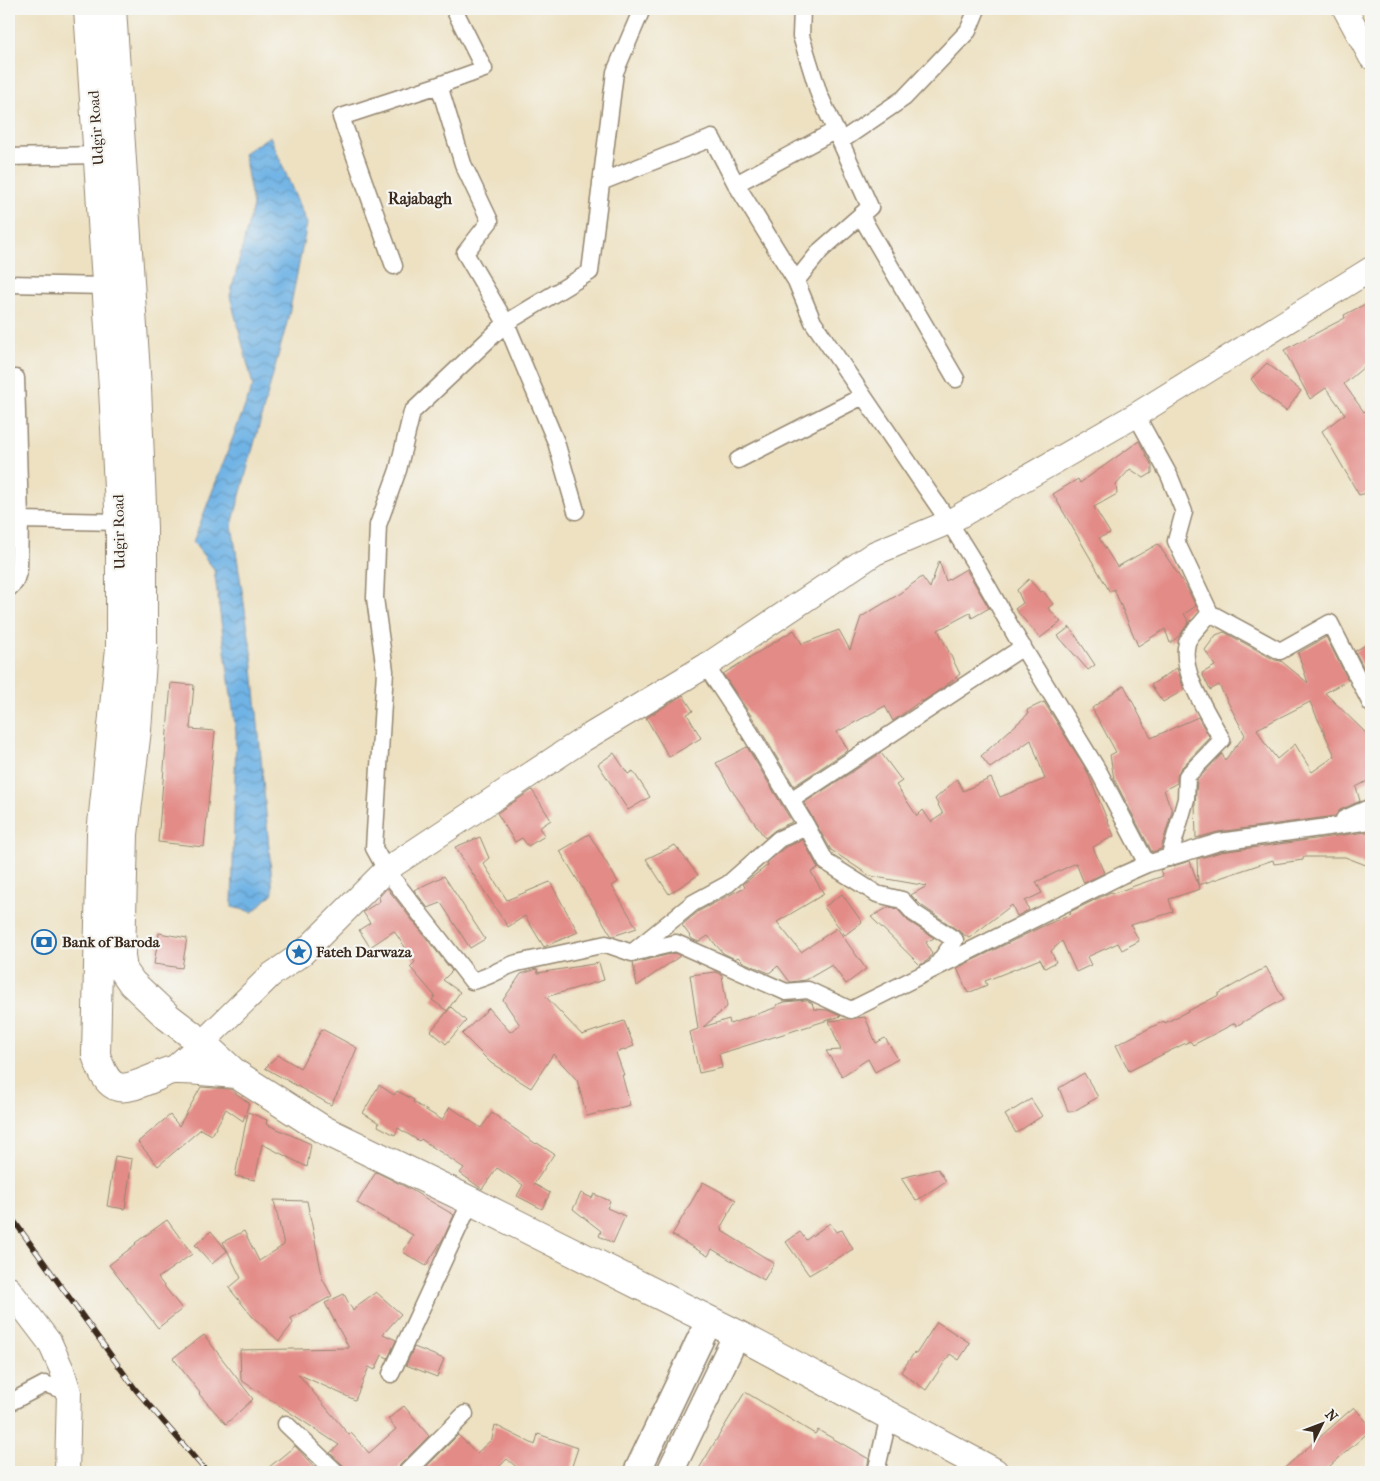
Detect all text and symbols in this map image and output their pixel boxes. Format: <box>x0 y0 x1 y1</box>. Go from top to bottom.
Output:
street label: Udgir Road <box>84 89 108 166</box>
district label: Rajabagh <box>388 189 453 209</box>
street label: Udgir Road <box>109 493 129 570</box>
bank icon: Bank of Baroda <box>31 929 57 955</box>
place label: Bank of Baroda <box>62 933 161 951</box>
place icon: Fateh Darwaza <box>286 939 312 965</box>
place label: Fateh Darwaza <box>315 943 413 961</box>
north arrow <box>1298 1398 1348 1448</box>
text: N <box>1321 1406 1341 1426</box>

